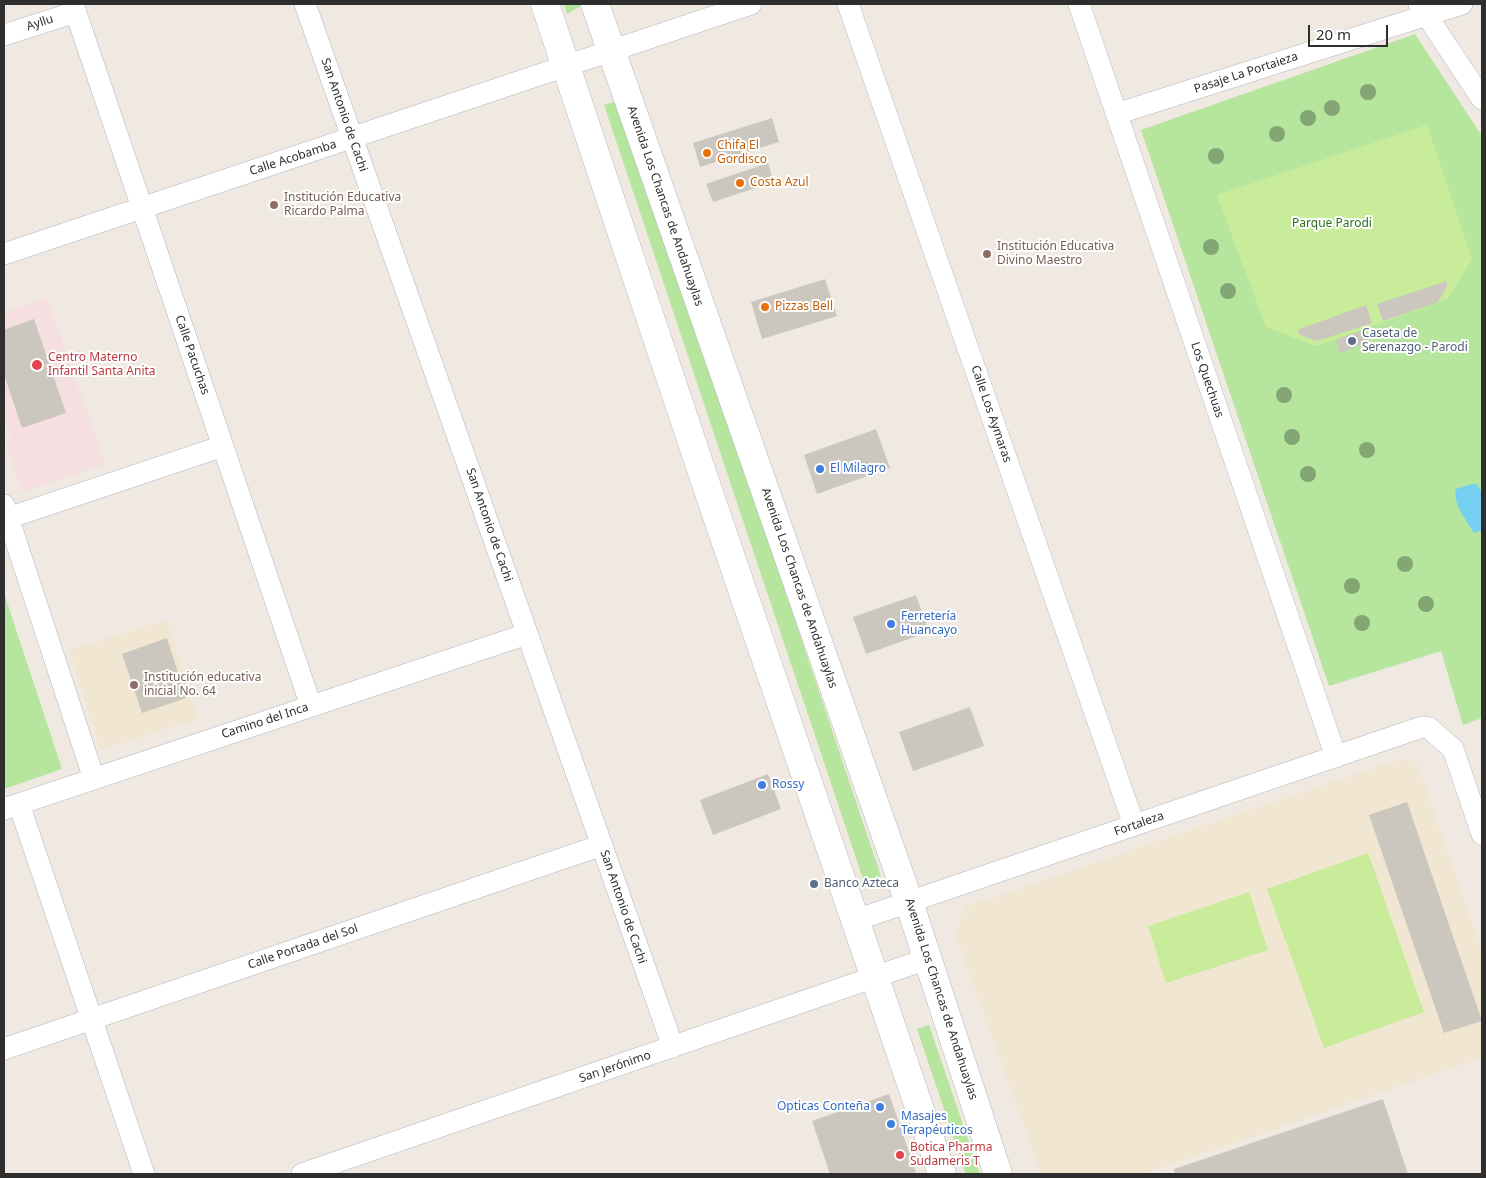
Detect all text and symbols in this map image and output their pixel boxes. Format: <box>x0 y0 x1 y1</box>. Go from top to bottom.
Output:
street label: Ayllu <box>25 12 55 34</box>
scale bar <box>1311 15 1391 47</box>
text: 20 m <box>1316 24 1351 44</box>
street label: Pasaje La Portaieza <box>1192 49 1300 97</box>
street label: San Antonio de Cachi <box>318 56 370 174</box>
street label: Avenida Los Chancas de Andahuaylas <box>624 104 706 308</box>
street label: Calle Acobamba <box>248 137 338 179</box>
place label: Chifa El Gordisco <box>717 139 767 167</box>
marker: Chifa El Gordisco <box>701 147 713 159</box>
place label: Costa Azul <box>750 176 809 190</box>
marker: Costa Azul <box>734 177 746 189</box>
place label: Institución Educativa Ricardo Palma <box>284 191 401 219</box>
marker: Institución Educativa Ricardo Palma <box>268 199 280 211</box>
park label: Parque Parodi <box>1292 217 1372 231</box>
place label: Institución Educativa Divino Maestro <box>997 240 1114 268</box>
marker: Institución Educativa Divino Maestro <box>981 248 993 260</box>
place label: Pizzas Bell <box>775 300 833 314</box>
marker: Pizzas Bell <box>759 301 771 313</box>
street label: Calle Pacuchas <box>172 313 212 397</box>
place label: Caseta de Serenazgo - Parodi <box>1362 327 1468 355</box>
marker: Caseta de Serenazgo - Parodi <box>1346 335 1358 347</box>
street label: Los Quechuas <box>1187 340 1227 420</box>
place label: Centro Materno Infantil Santa Anita <box>48 351 156 379</box>
marker: Centro Materno Infantil Santa Anita <box>30 358 44 372</box>
street label: Calle Los Aymaras <box>968 364 1014 464</box>
place label: El Milagro <box>830 462 886 476</box>
marker: El Milagro <box>814 463 826 475</box>
street label: San Antonio de Cachi <box>463 466 515 584</box>
street label: Avenida Los Chancas de Andahuaylas <box>758 486 840 690</box>
place label: Ferretería Huancayo <box>901 610 957 638</box>
marker: Ferretería Huancayo <box>885 618 897 630</box>
place label: Institución educativa inicial No. 64 <box>144 671 261 699</box>
marker: Institución educativa inicial No. 64 <box>128 679 140 691</box>
street label: Camino del Inca <box>220 700 310 742</box>
place label: Rossy <box>772 778 804 792</box>
marker: Rossy <box>756 779 768 791</box>
street label: Fortaleza <box>1112 809 1166 839</box>
street label: San Antonio de Cachi <box>597 848 649 966</box>
place label: Banco Azteca <box>824 877 899 891</box>
marker: Banco Azteca <box>808 878 820 890</box>
street label: Avenida Los Chancas de Andahuaylas <box>902 896 980 1102</box>
street label: Calle Portada del Sol <box>246 921 360 973</box>
street label: San Jerónimo <box>577 1048 653 1086</box>
place label: Opticas Conteña <box>777 1100 870 1114</box>
marker: Opticas Conteña <box>874 1101 886 1113</box>
place label: Masajes Terapéuticos <box>901 1110 973 1138</box>
marker: Masajes Terapéuticos <box>885 1118 897 1130</box>
place label: Botica Pharma Sudameris T <box>910 1141 992 1169</box>
marker: Botica Pharma Sudameris T <box>894 1149 906 1161</box>

